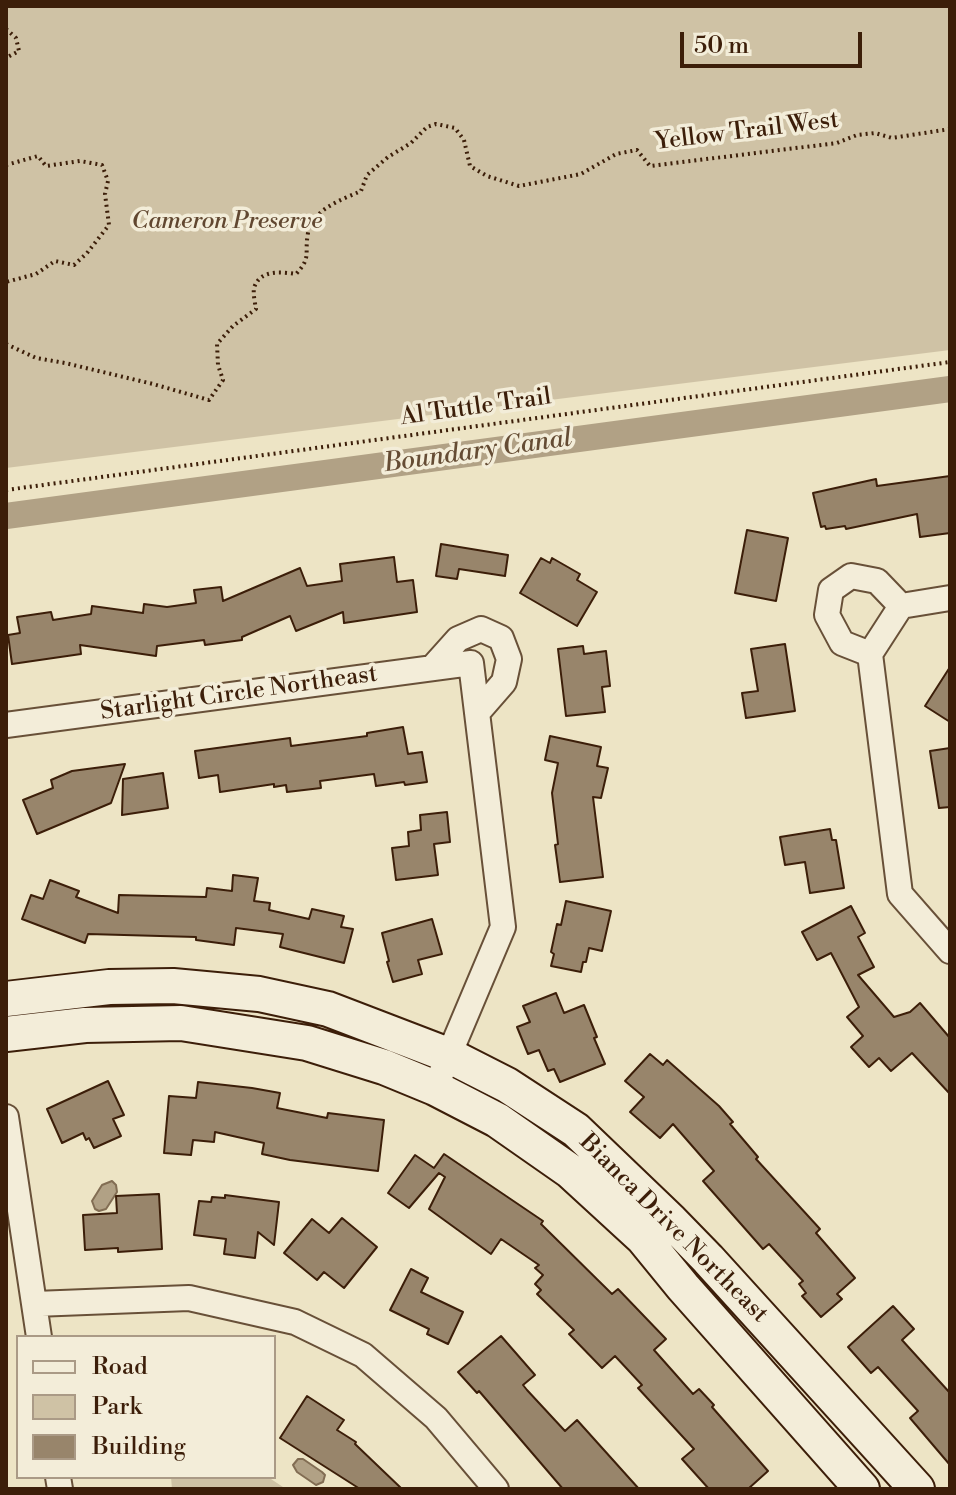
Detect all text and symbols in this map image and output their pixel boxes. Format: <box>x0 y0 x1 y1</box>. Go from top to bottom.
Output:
scale bar <box>684 16 866 66</box>
text: 50 m <box>694 31 749 61</box>
street label: Yellow Trail West <box>654 106 840 158</box>
park label: Cameron Preserve <box>132 208 322 236</box>
street label: Al Tuttle Trail <box>399 383 553 433</box>
water label: Boundary Canal <box>382 423 574 481</box>
street label: Starlight Circle Northeast <box>99 660 379 728</box>
street label: Bianca Drive Northeast <box>573 1129 773 1329</box>
legend <box>16 1335 276 1479</box>
text: Road <box>92 1352 148 1382</box>
text: Park <box>92 1392 142 1422</box>
text: Building <box>92 1432 186 1462</box>

